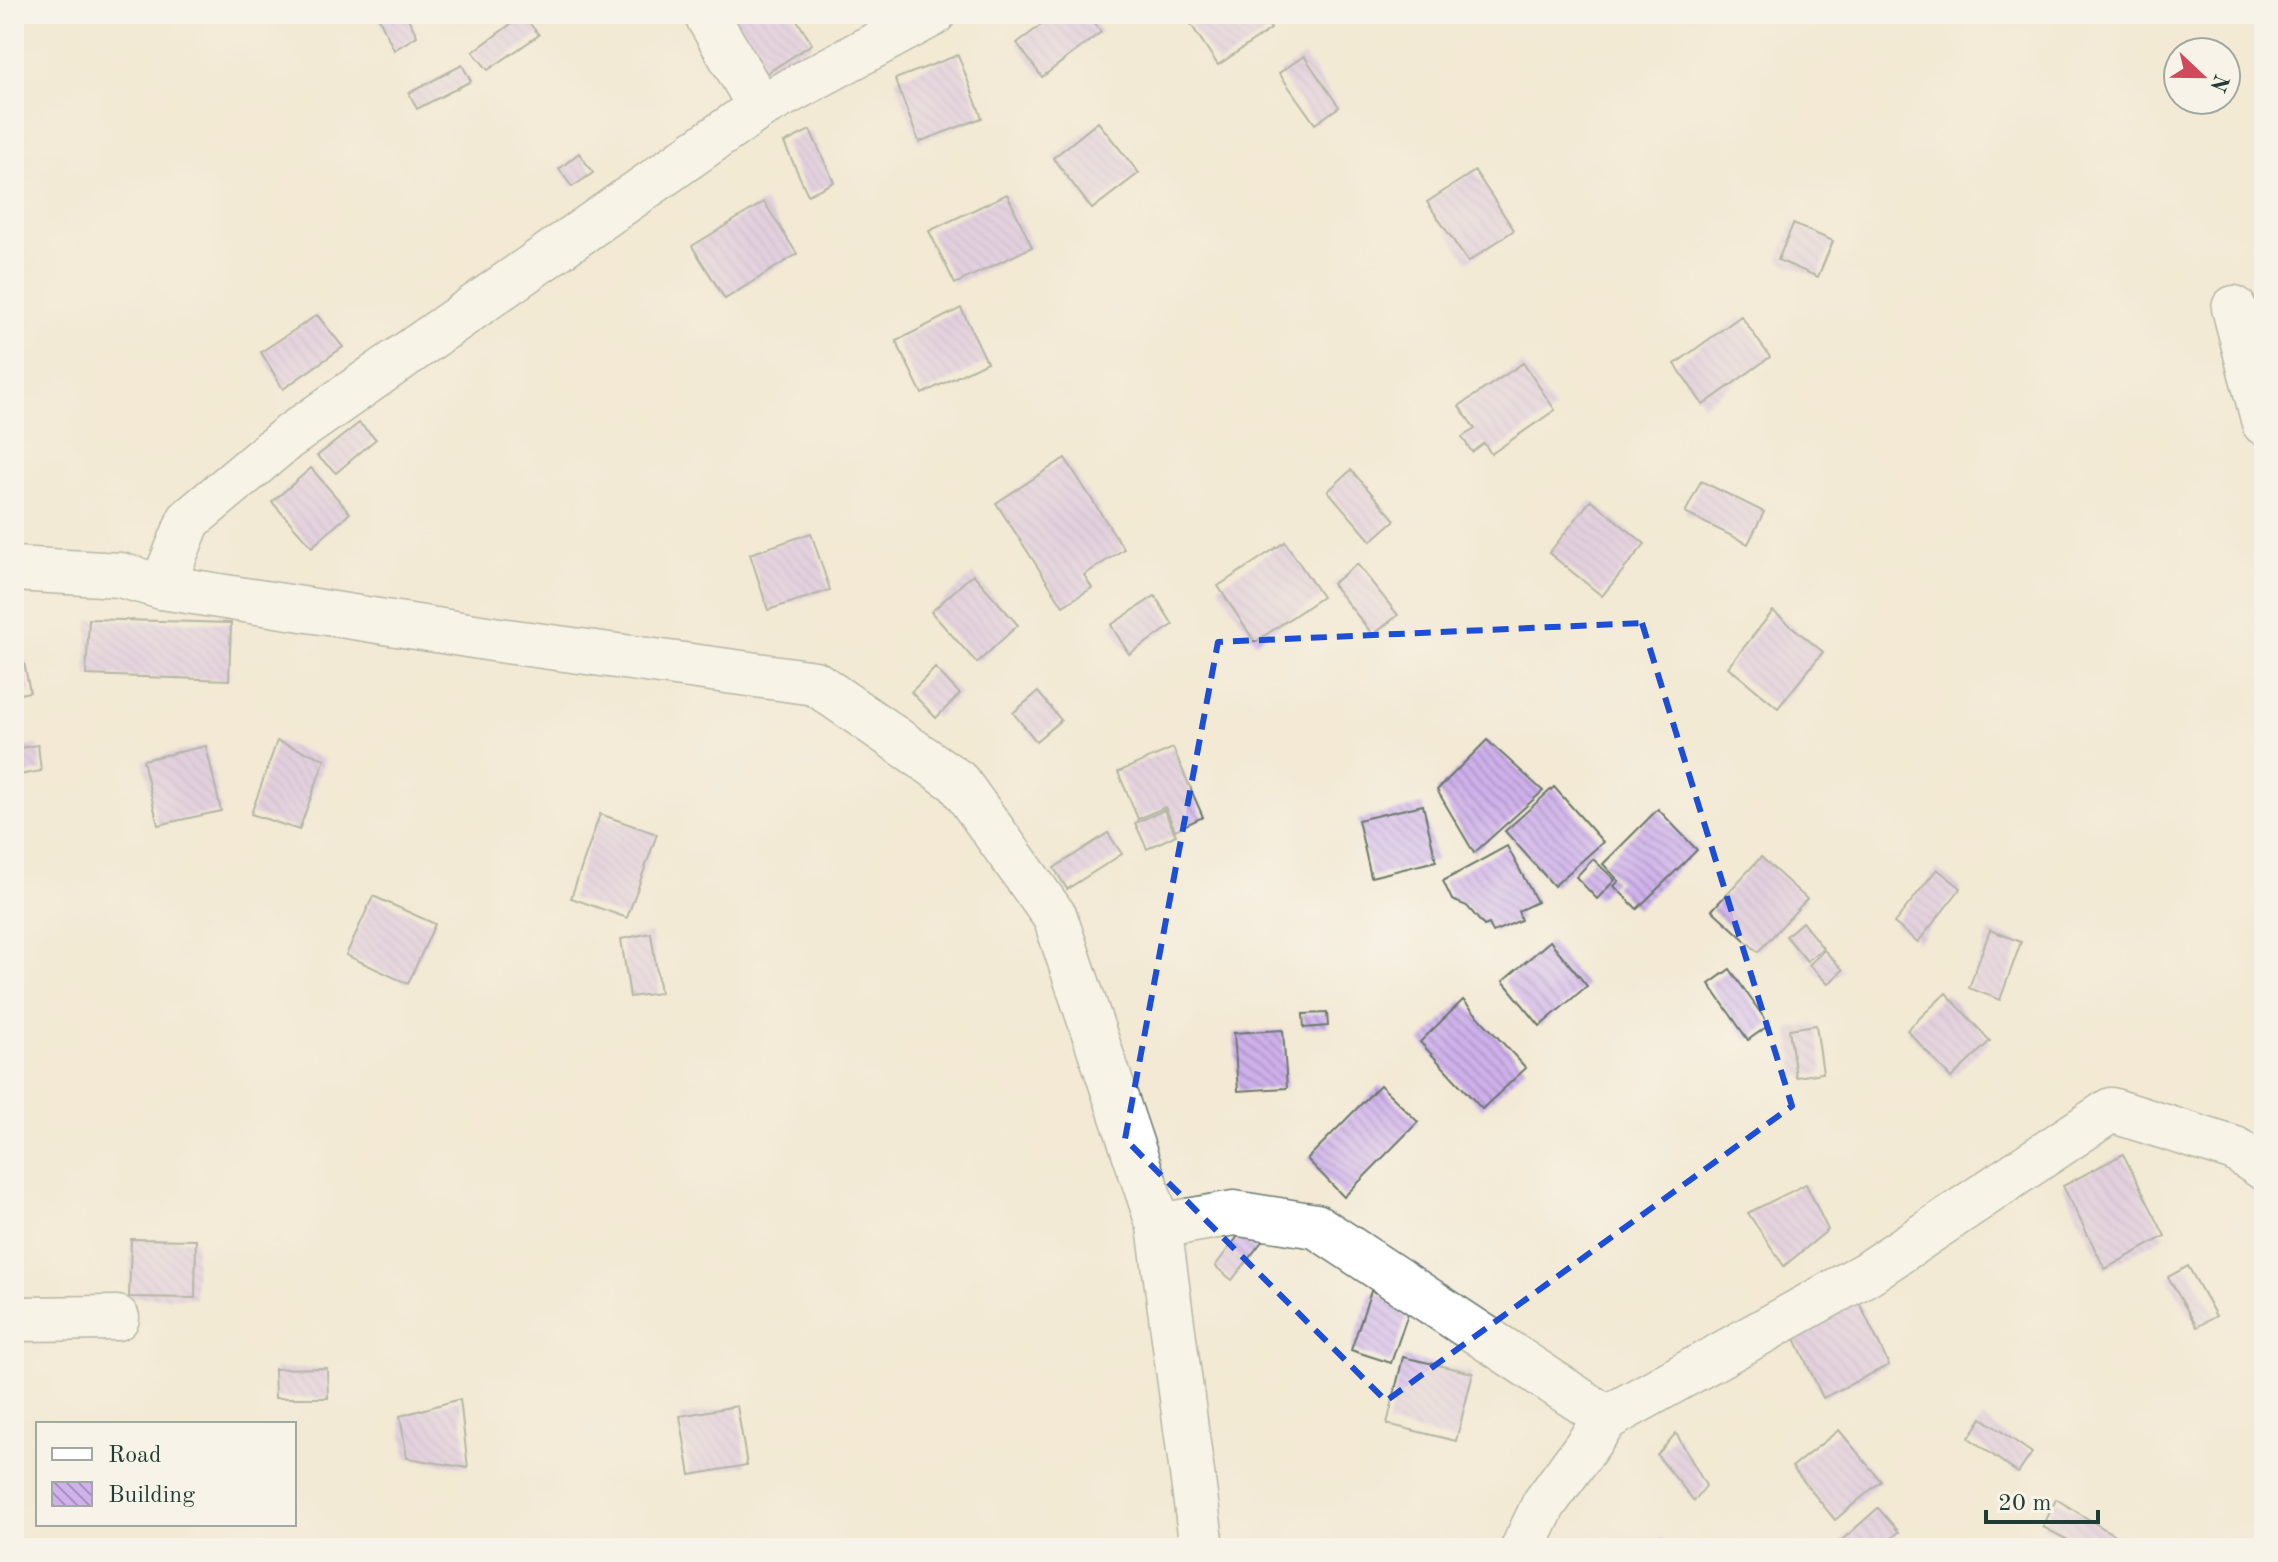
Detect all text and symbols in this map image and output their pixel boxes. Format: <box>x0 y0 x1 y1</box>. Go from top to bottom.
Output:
north arrow <box>2162 36 2242 116</box>
text: N <box>2205 71 2232 95</box>
legend <box>36 1422 296 1526</box>
text: Road <box>108 1444 161 1468</box>
scale bar <box>1986 1474 2098 1524</box>
text: Building <box>108 1484 195 1508</box>
text: 20 m <box>1998 1492 2052 1516</box>

